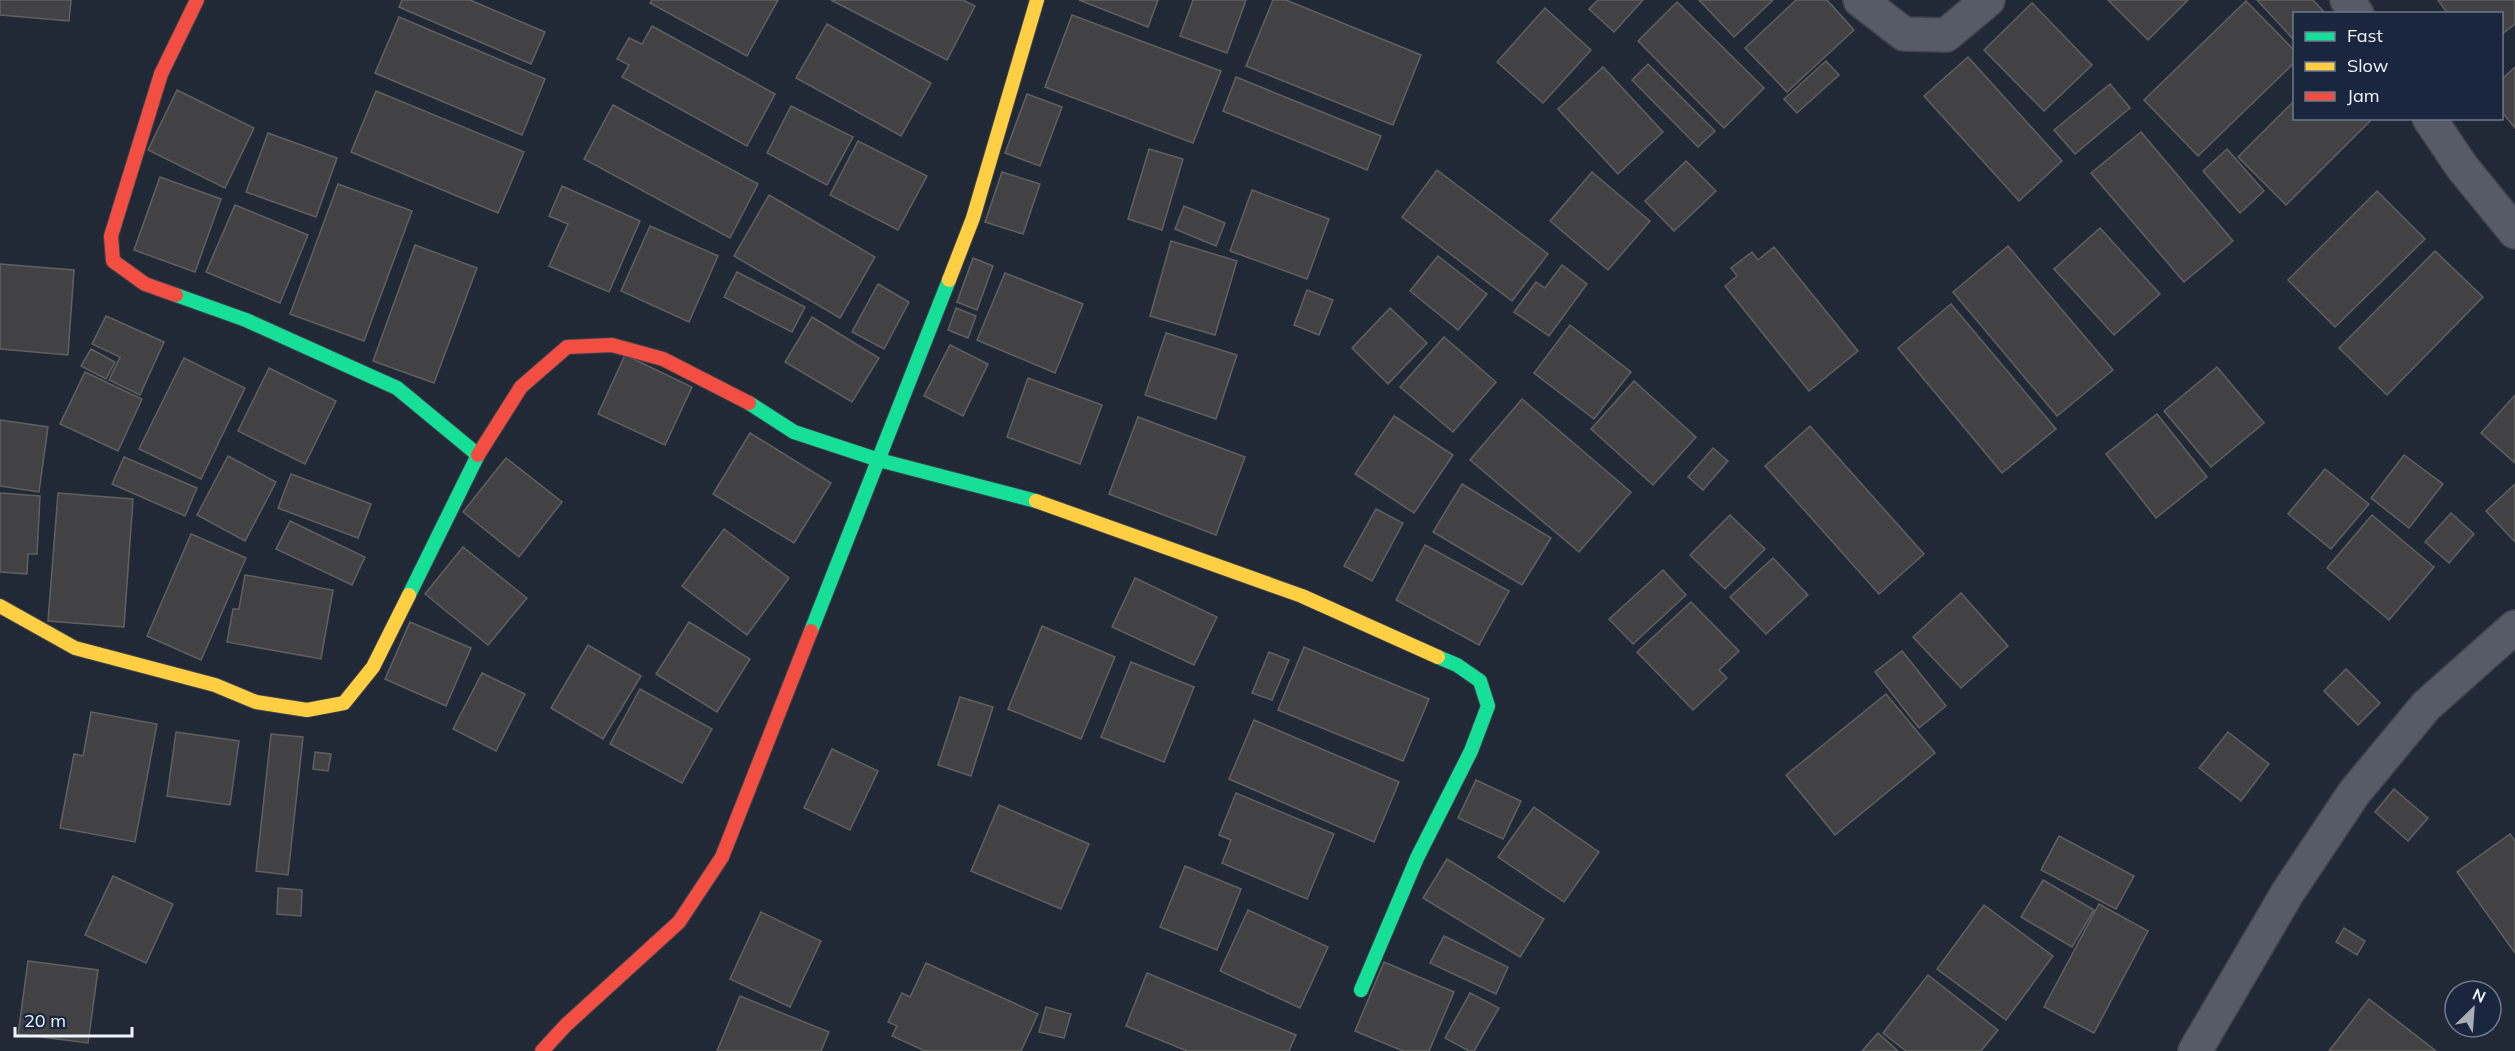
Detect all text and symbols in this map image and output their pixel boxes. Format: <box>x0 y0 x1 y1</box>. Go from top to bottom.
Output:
legend <box>2293 12 2503 120</box>
text: Fast <box>2347 24 2383 47</box>
text: Slow <box>2347 54 2389 77</box>
text: Jam <box>2347 84 2380 107</box>
north arrow <box>2443 979 2503 1039</box>
text: N <box>2470 984 2489 1007</box>
scale bar <box>15 1000 132 1038</box>
text: 20 m <box>24 1009 66 1032</box>

